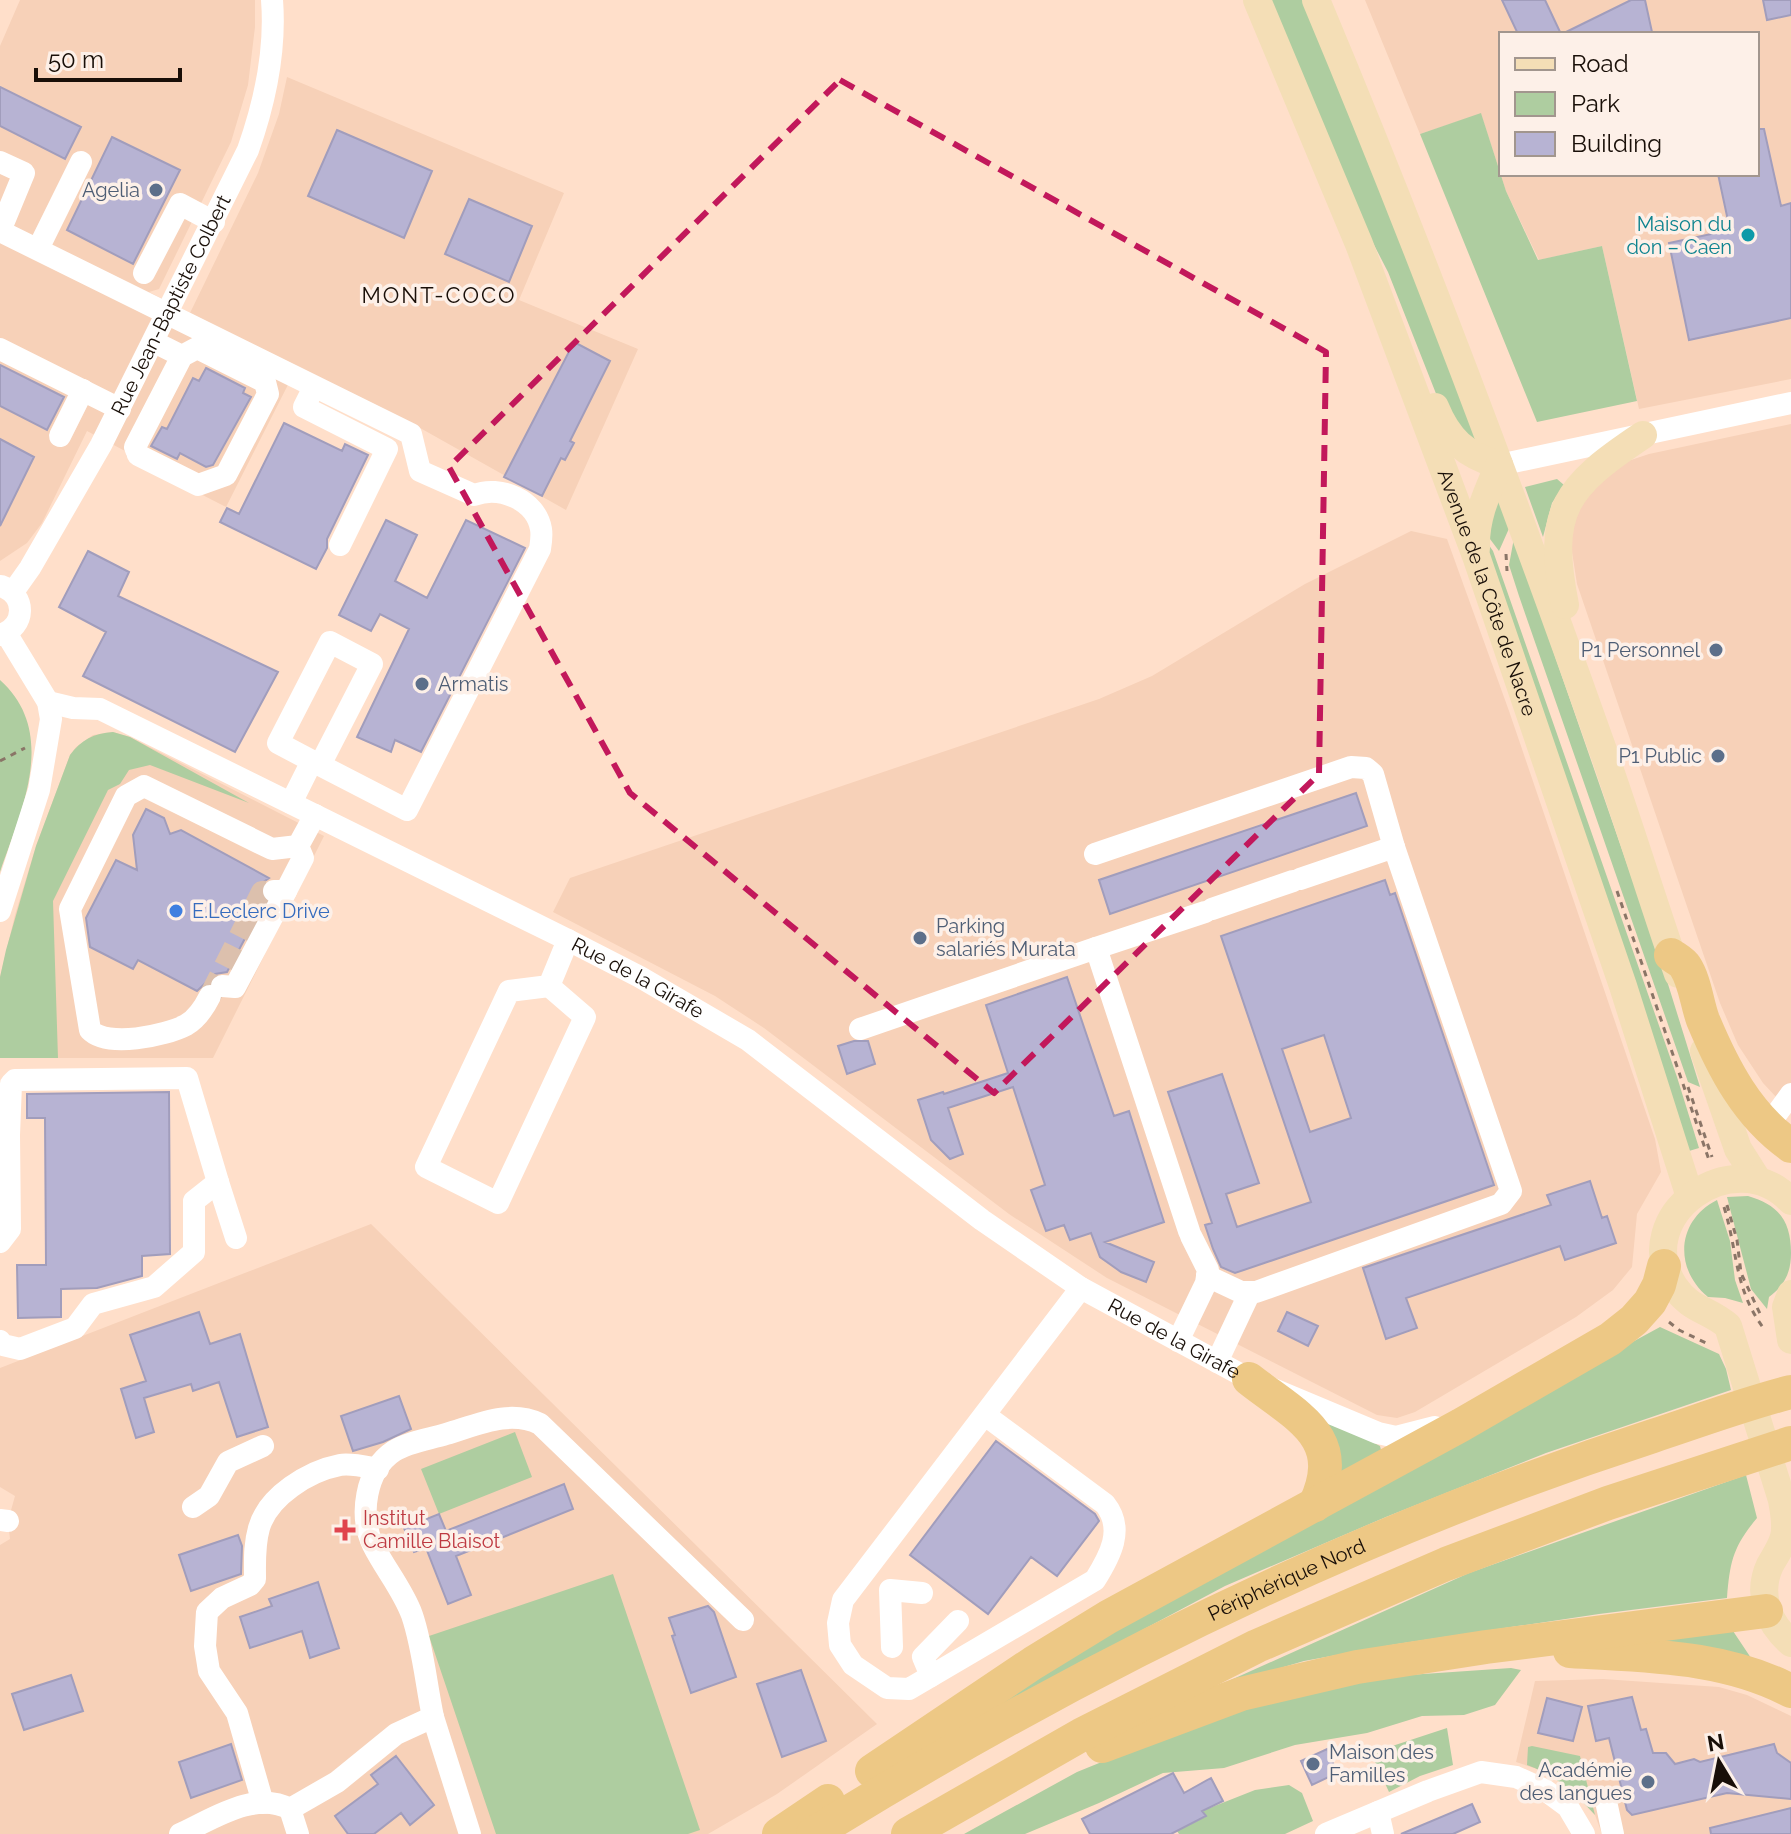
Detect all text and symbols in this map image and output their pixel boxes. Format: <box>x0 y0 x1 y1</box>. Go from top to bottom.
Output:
scale bar <box>36 32 180 82</box>
legend <box>1499 32 1759 176</box>
text: 50 m <box>48 45 104 74</box>
text: Road <box>1571 49 1629 78</box>
text: Park <box>1571 89 1620 118</box>
text: Building <box>1571 129 1662 158</box>
place label: Agelia <box>82 178 140 202</box>
marker: Agelia <box>147 181 165 199</box>
street label: Rue Jean-Baptiste Colbert <box>106 191 236 419</box>
place label: Maison du don – Caen <box>1626 212 1732 259</box>
marker: Maison du don – Caen <box>1739 226 1757 244</box>
district label: MONT-COCO <box>362 282 517 308</box>
street label: Avenue de la Côte de Nacre <box>1433 466 1542 719</box>
place label: P1 Personnel <box>1581 638 1701 662</box>
marker: P1 Personnel <box>1707 641 1725 659</box>
place label: Armatis <box>438 672 508 696</box>
marker: Armatis <box>413 675 431 693</box>
place label: P1 Public <box>1618 744 1702 768</box>
marker: P1 Public <box>1709 747 1727 765</box>
place label: E.Leclerc Drive <box>192 899 330 923</box>
marker: E.Leclerc Drive <box>167 902 185 920</box>
place label: Parking salariés Murata <box>936 914 1076 961</box>
marker: Parking salariés Murata <box>911 929 929 947</box>
street label: Rue de la Girafe <box>568 932 708 1024</box>
street label: Rue de la Girafe <box>1104 1293 1245 1384</box>
place label: Institut Camille Blaisot <box>363 1506 501 1553</box>
marker: Institut Camille Blaisot <box>334 1519 356 1541</box>
street label: Périphérique Nord <box>1204 1534 1369 1626</box>
north arrow <box>1679 1722 1759 1802</box>
text: N <box>1705 1728 1726 1757</box>
place label: Maison des Familles <box>1329 1740 1434 1787</box>
marker: Maison des Familles <box>1304 1755 1322 1773</box>
place label: Académie des langues <box>1519 1758 1632 1805</box>
marker: Académie des langues <box>1639 1773 1657 1791</box>

